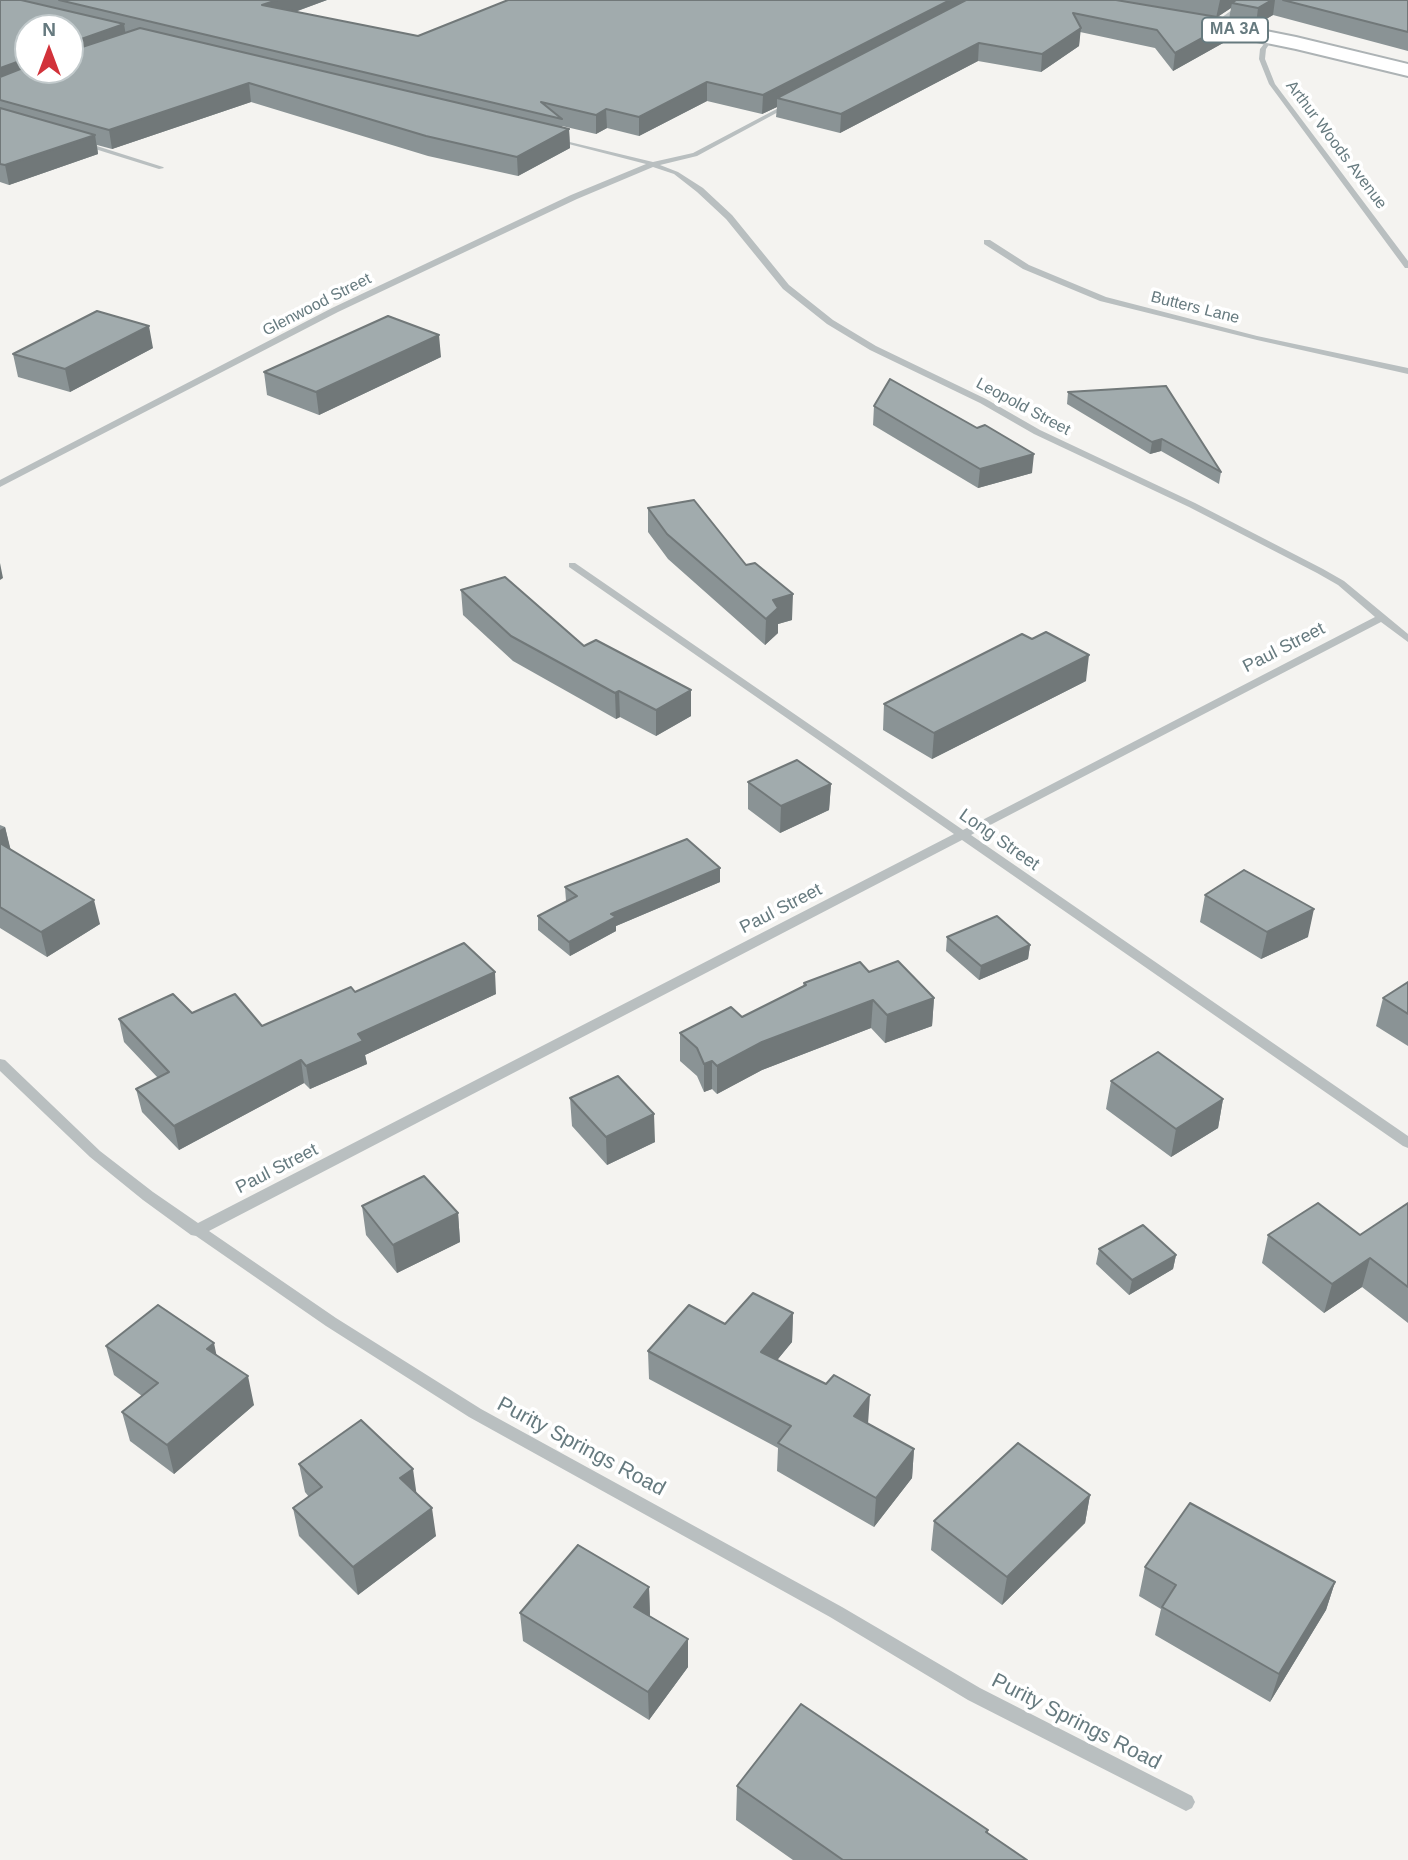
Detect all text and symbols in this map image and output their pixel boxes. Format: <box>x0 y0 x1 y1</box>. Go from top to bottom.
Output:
north arrow <box>14 14 84 84</box>
road number: MA 3A <box>1202 18 1268 42</box>
text: N <box>42 19 56 40</box>
street label: Arthur Woods Avenue <box>1281 77 1391 213</box>
street label: Glenwood Street <box>260 269 374 341</box>
street label: Butters Lane <box>1149 288 1241 328</box>
street label: Leopold Street <box>973 374 1073 440</box>
street label: Paul Street <box>1239 618 1329 678</box>
street label: Long Street <box>955 804 1043 876</box>
street label: Paul Street <box>736 879 826 939</box>
street label: Paul Street <box>232 1139 322 1199</box>
street label: Purity Springs Road <box>493 1392 669 1502</box>
street label: Purity Springs Road <box>987 1668 1165 1776</box>

